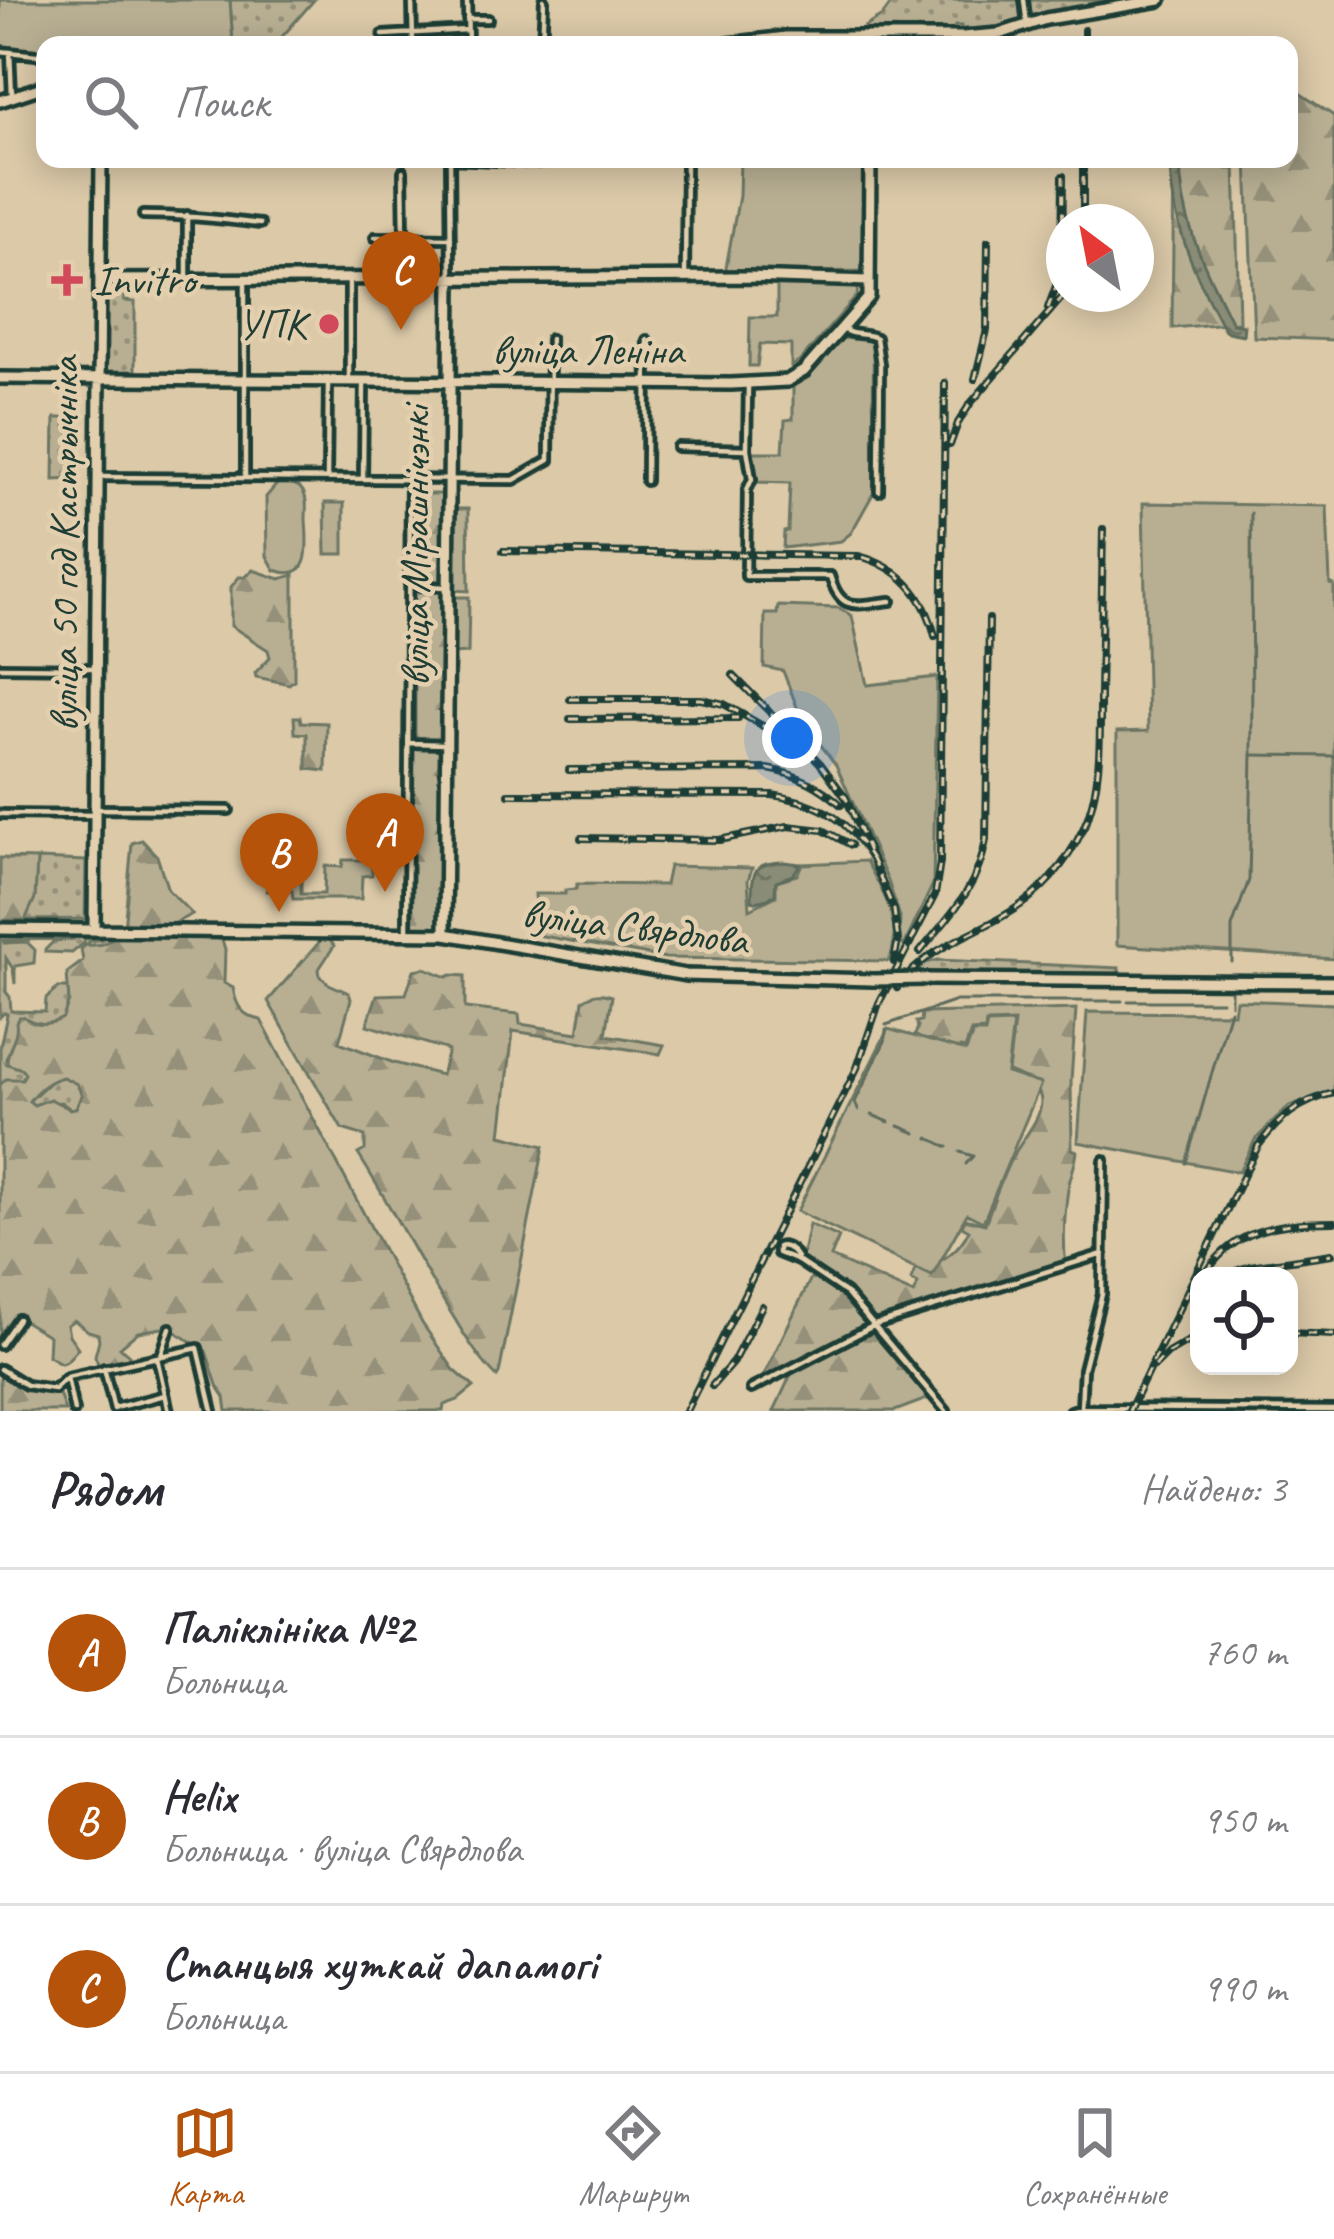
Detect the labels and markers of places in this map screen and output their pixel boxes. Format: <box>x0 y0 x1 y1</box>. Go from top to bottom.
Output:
pin: C <box>362 231 440 330</box>
place label: Invitro <box>94 254 199 307</box>
marker: Invitro <box>51 264 83 296</box>
place label: УПК <box>238 298 312 351</box>
marker: УПК <box>316 311 342 337</box>
pin: A <box>346 793 424 892</box>
pin: B <box>240 813 318 912</box>

